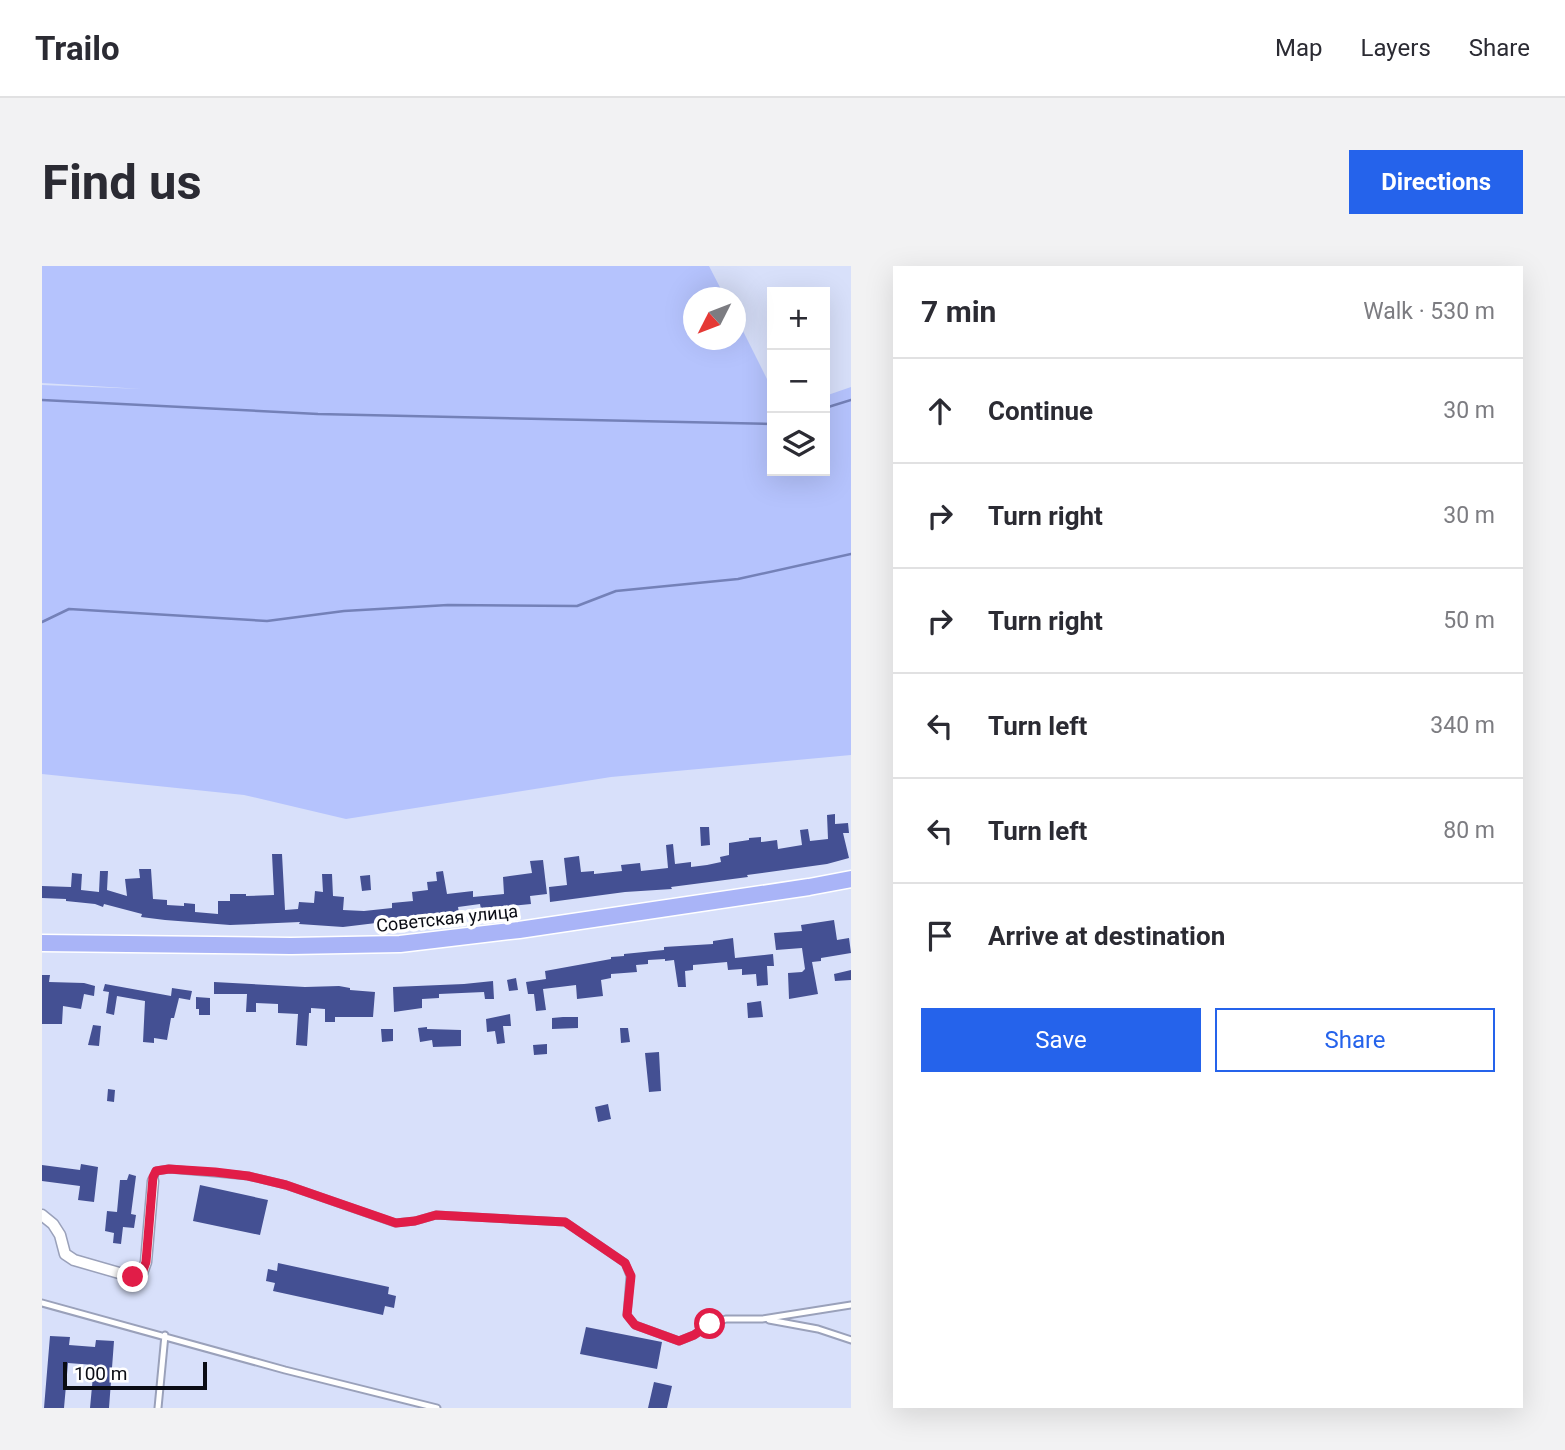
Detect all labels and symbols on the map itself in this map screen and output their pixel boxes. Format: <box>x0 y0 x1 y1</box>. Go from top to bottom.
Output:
north arrow <box>683 287 746 350</box>
street label: Советская улица <box>375 900 519 936</box>
route end <box>117 1261 148 1292</box>
route start <box>694 1308 725 1339</box>
scale bar <box>63 1359 206 1391</box>

